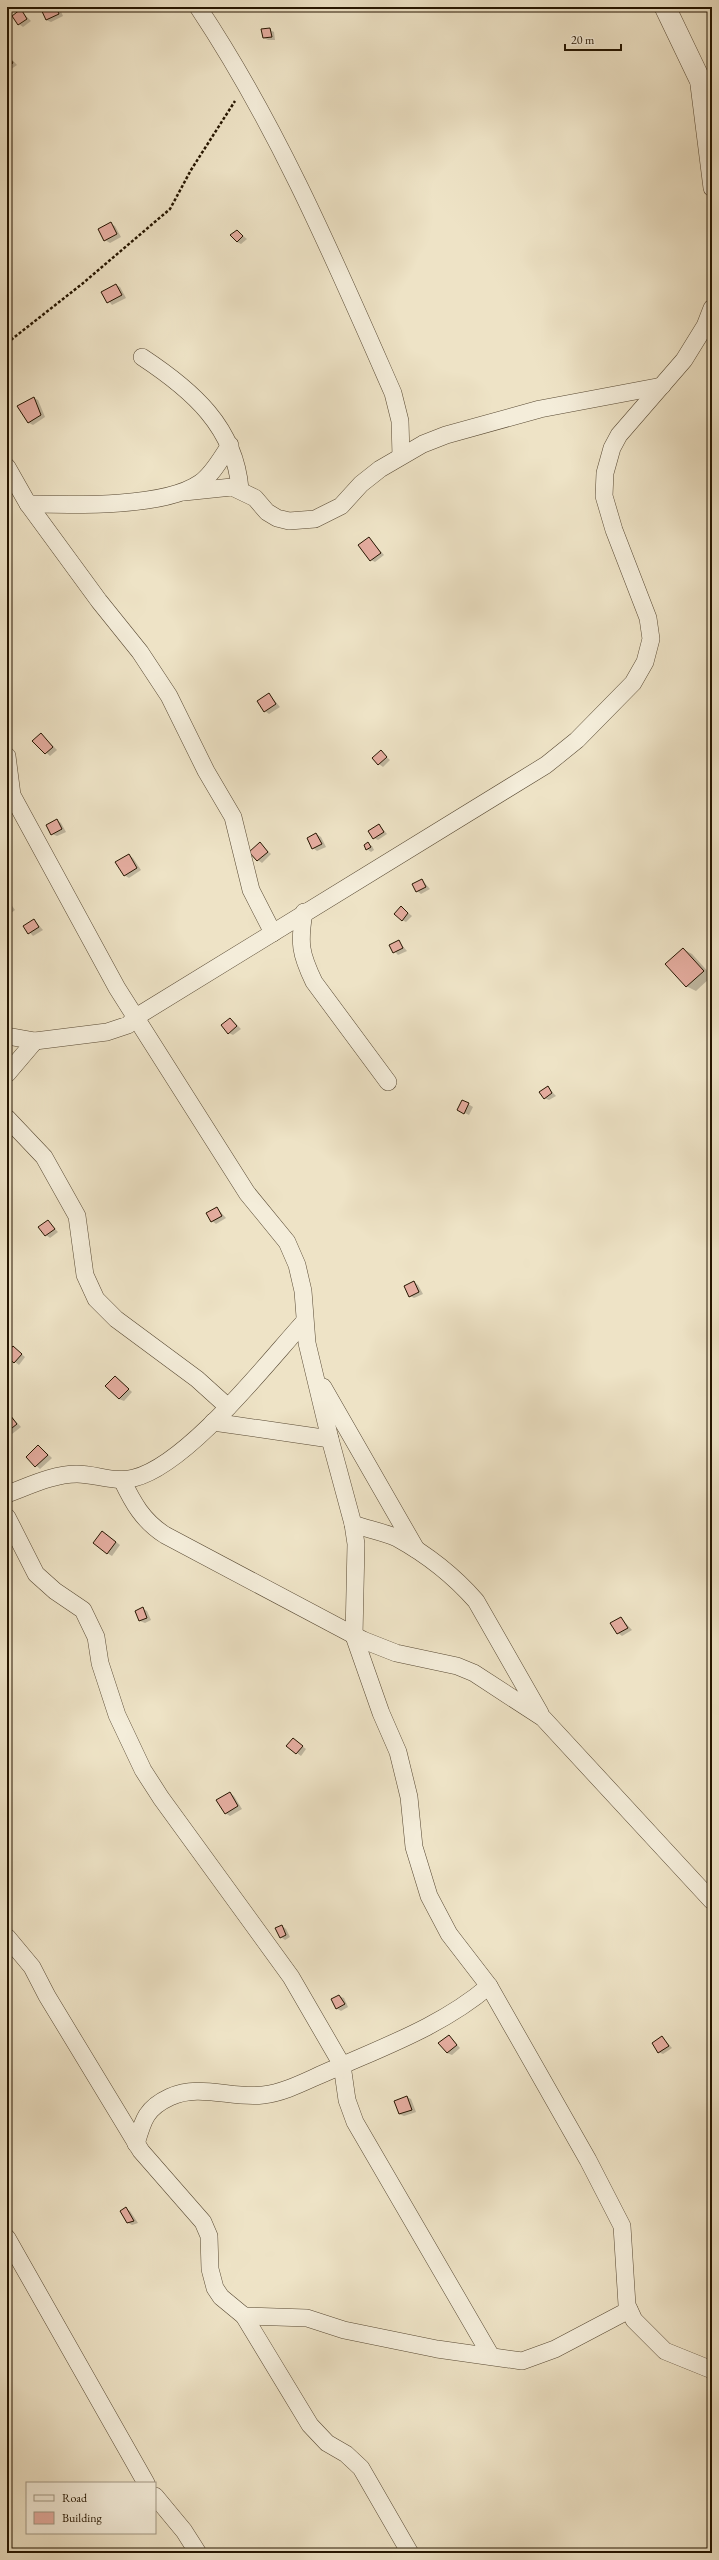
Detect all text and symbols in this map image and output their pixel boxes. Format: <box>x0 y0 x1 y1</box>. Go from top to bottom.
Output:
scale bar <box>565 26 621 52</box>
text: 20 m <box>571 32 595 48</box>
legend <box>26 2482 156 2534</box>
text: Road <box>62 2490 88 2506</box>
text: Building <box>62 2510 103 2526</box>

